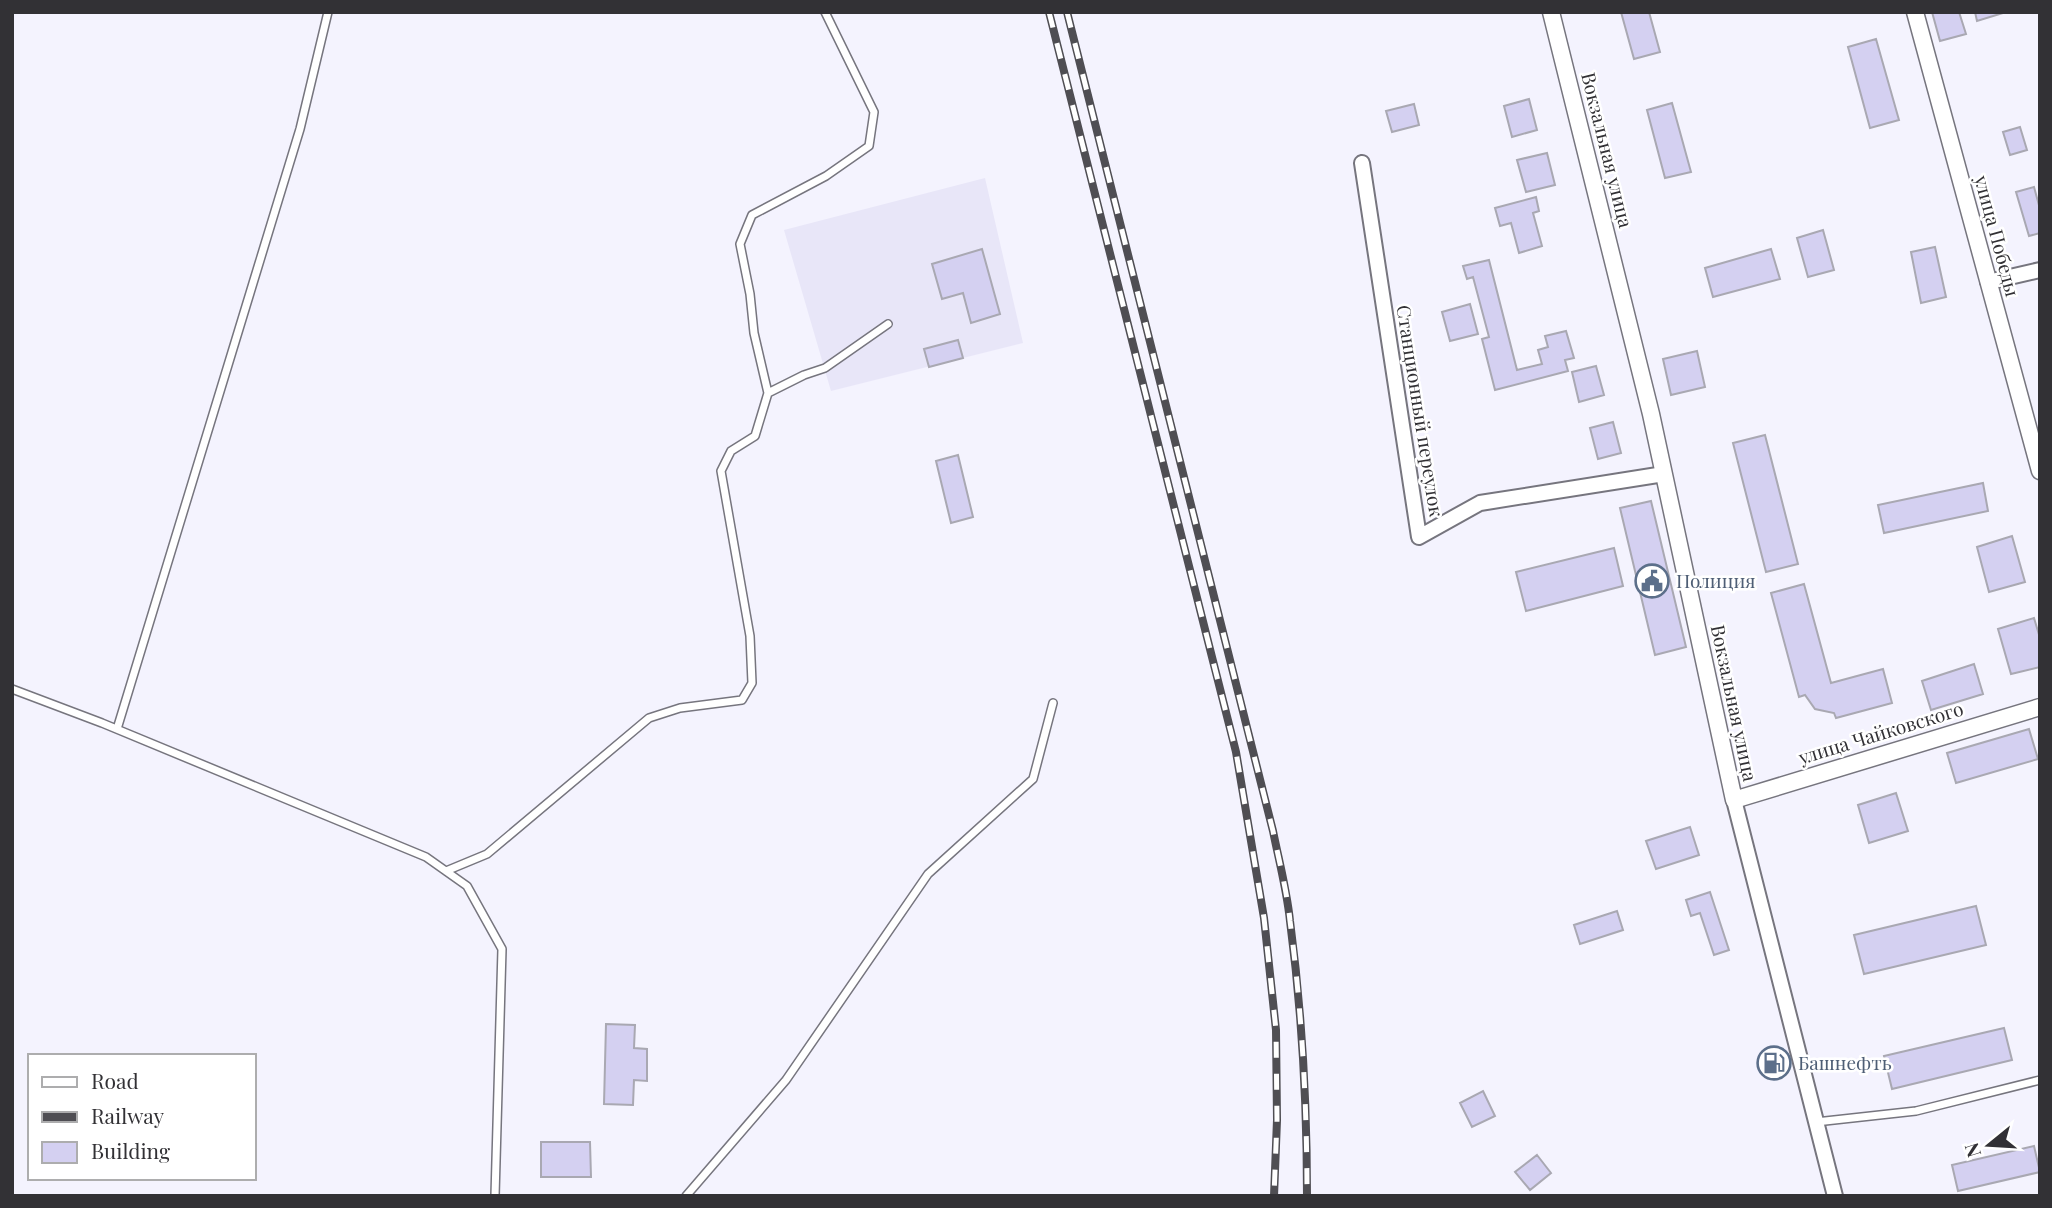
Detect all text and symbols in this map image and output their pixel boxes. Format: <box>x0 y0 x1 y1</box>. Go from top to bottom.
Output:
street label: Вокзальная улица <box>1576 69 1640 231</box>
street label: улица Победы <box>1969 171 2027 299</box>
street label: Станционный переулок <box>1391 303 1451 519</box>
public building icon: Полиция <box>1633 562 1671 600</box>
place label: Полиция <box>1676 567 1756 593</box>
street label: Вокзальная улица <box>1706 622 1764 784</box>
street label: улица Чайковского <box>1794 695 1966 770</box>
fuel station icon: Башнефть <box>1755 1044 1793 1082</box>
place label: Башнефть <box>1798 1049 1892 1075</box>
legend <box>28 1054 256 1180</box>
text: Road <box>91 1066 139 1094</box>
text: Railway <box>91 1101 165 1129</box>
north arrow <box>1954 1110 2024 1180</box>
text: Building <box>91 1136 170 1164</box>
text: N <box>1957 1140 1986 1161</box>

